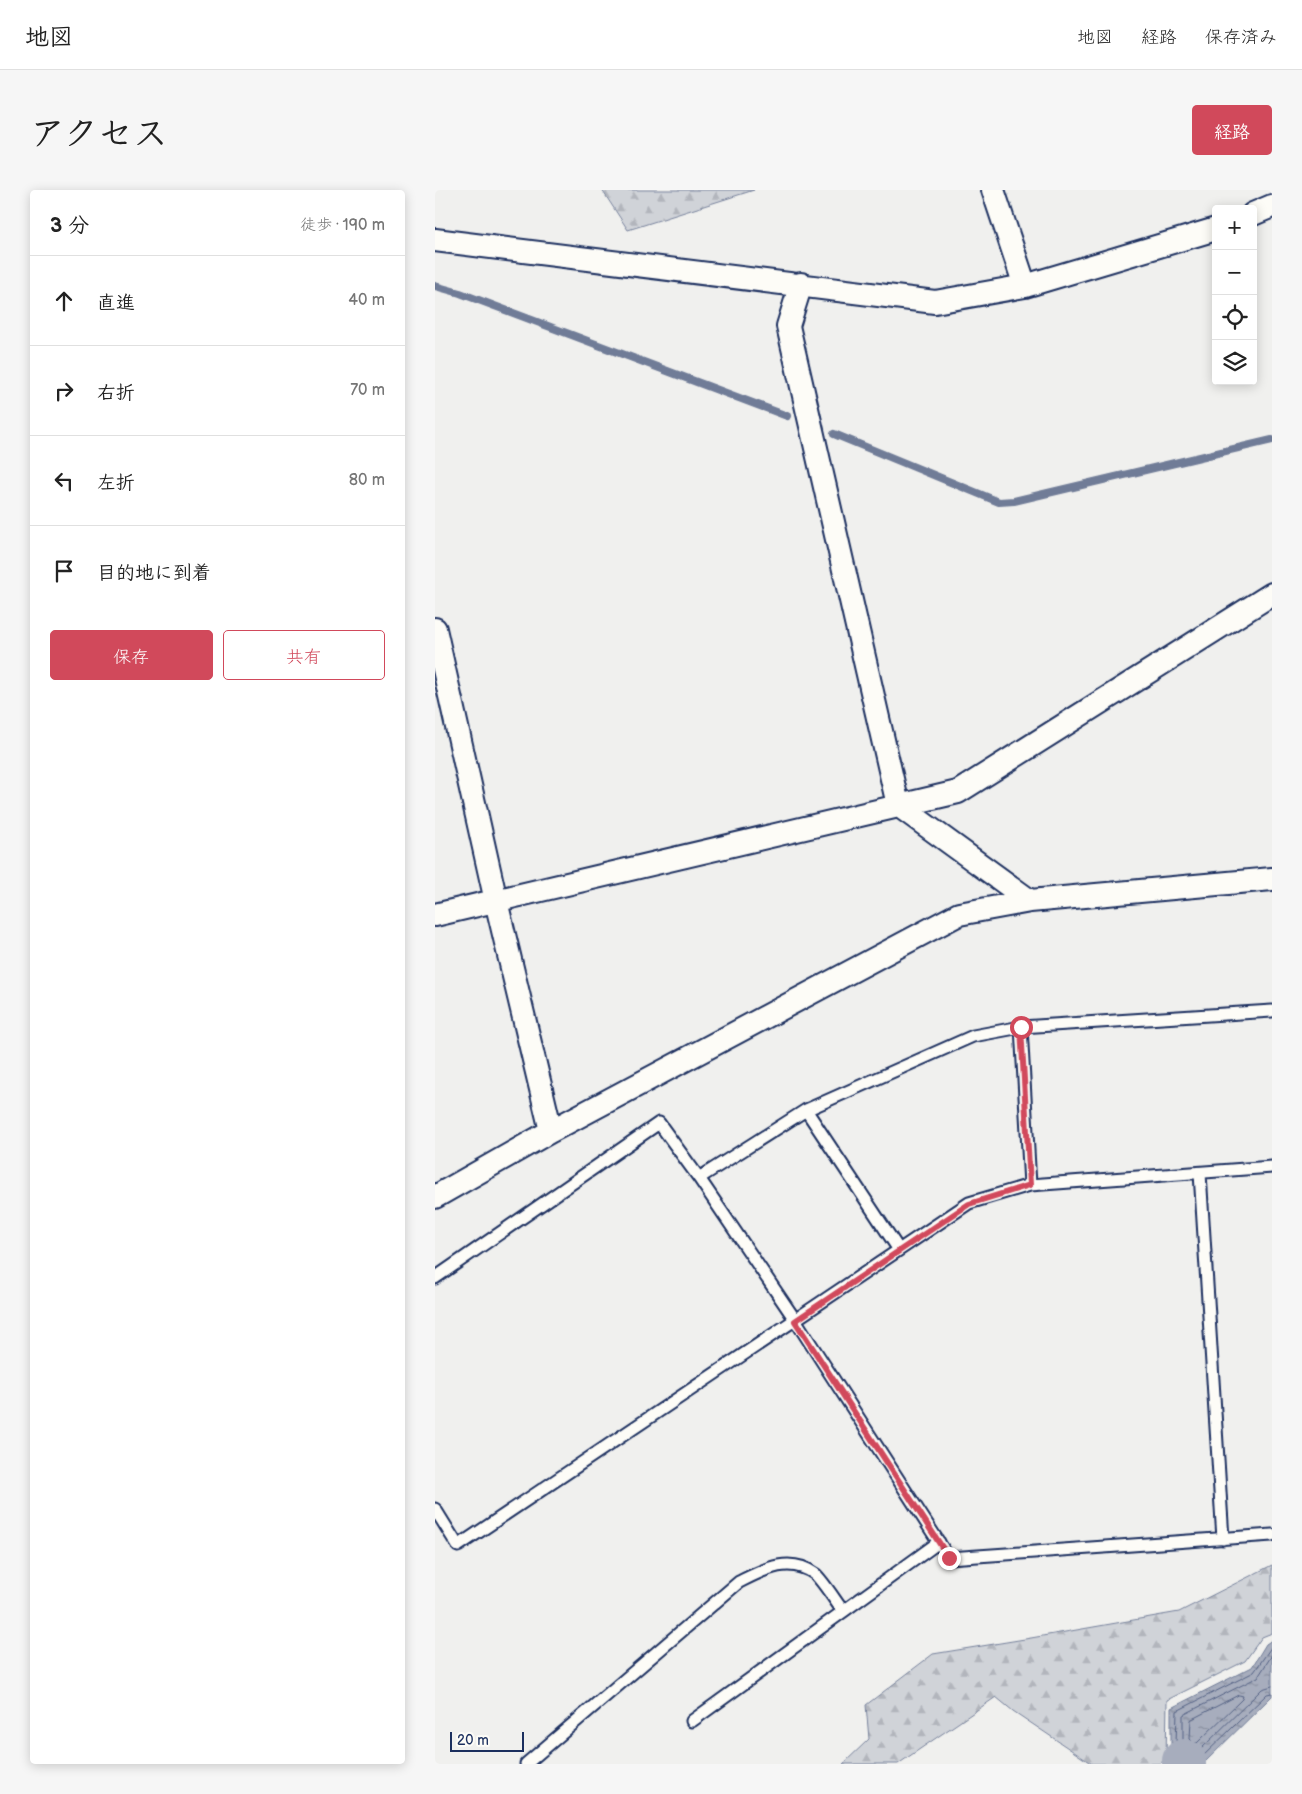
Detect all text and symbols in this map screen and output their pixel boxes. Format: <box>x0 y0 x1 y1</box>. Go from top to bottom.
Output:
text: 地図 <box>25 23 73 52</box>
text: 地図 <box>1077 27 1113 48</box>
text: 経路 <box>1141 27 1177 48</box>
text: 保存済み <box>1205 27 1277 48</box>
button: 経路 <box>1192 105 1272 155</box>
text: アクセス <box>30 113 168 156</box>
map controls <box>1212 205 1257 385</box>
button: + <box>1212 205 1257 250</box>
text: 3 分 <box>50 213 89 238</box>
text: 徒歩 · 190 m <box>300 216 385 235</box>
button: − <box>1212 250 1257 295</box>
icon: ahead <box>50 287 78 315</box>
text: 40 m <box>348 291 385 310</box>
text: 直進 <box>97 292 135 315</box>
button: locate <box>1212 295 1257 340</box>
button: layers <box>1212 340 1257 385</box>
icon: right <box>50 377 78 405</box>
text: 70 m <box>350 381 385 400</box>
text: 右折 <box>97 382 135 405</box>
icon: left <box>50 467 78 495</box>
text: 80 m <box>349 471 385 490</box>
text: 左折 <box>97 472 135 495</box>
icon: arrive <box>50 557 78 585</box>
text: 目的地に到着 <box>97 562 211 585</box>
button: 保存 <box>50 630 213 680</box>
button: 共有 <box>223 630 385 680</box>
route start <box>1010 1016 1033 1039</box>
route end <box>938 1547 961 1570</box>
scale bar <box>450 1729 524 1752</box>
text: 20 m <box>457 1732 489 1749</box>

